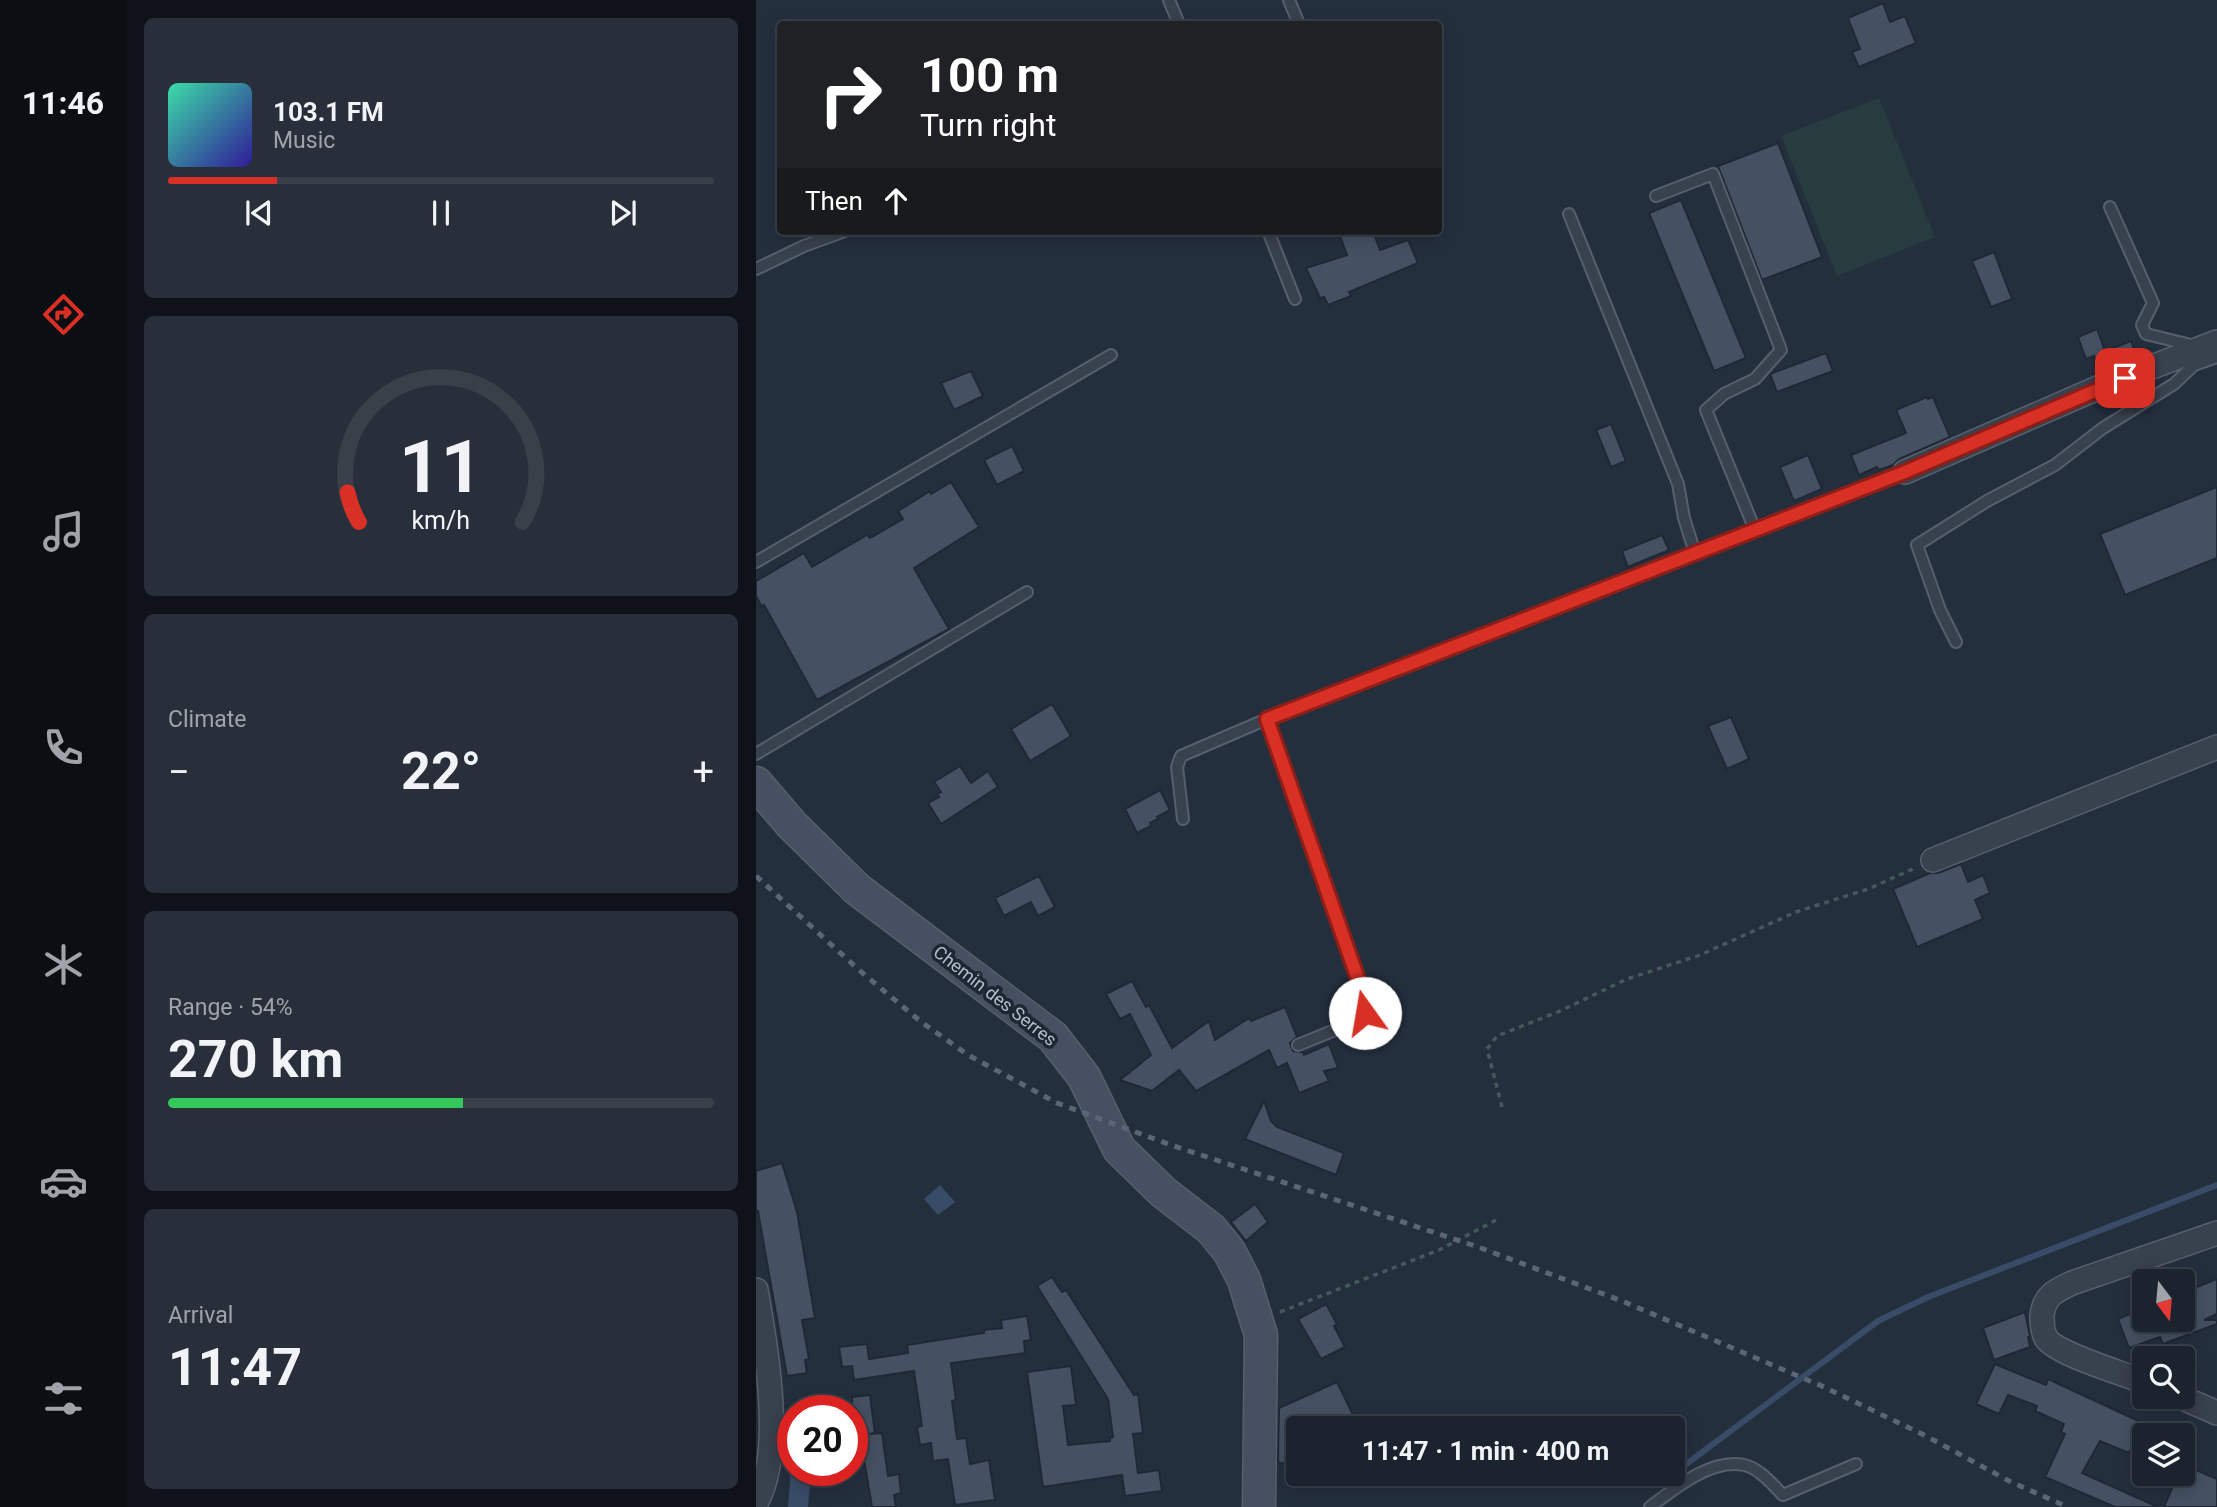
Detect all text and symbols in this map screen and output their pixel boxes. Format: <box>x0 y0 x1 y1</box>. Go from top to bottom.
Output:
text: 100 m <box>920 47 1059 104</box>
icon: right <box>805 49 896 140</box>
text: 11:46 <box>22 84 104 122</box>
text: 103.1 FM <box>273 97 384 127</box>
text: Turn right <box>920 106 1056 144</box>
text: Music <box>273 127 335 154</box>
icon: ahead <box>877 182 915 220</box>
text: Then <box>805 186 863 216</box>
icon: previous <box>240 194 278 232</box>
icon: pause <box>422 194 460 232</box>
icon: next <box>604 194 642 232</box>
icon: directions <box>39 290 88 339</box>
pin <box>2095 348 2155 408</box>
icon: arrive <box>2106 359 2144 397</box>
text: 11 <box>399 424 483 510</box>
text: km/h <box>412 505 470 534</box>
icon: music <box>39 507 88 556</box>
text: Climate <box>168 706 247 733</box>
icon: phone <box>39 723 88 772</box>
text: 22° <box>401 741 481 802</box>
text: − <box>168 750 190 794</box>
text: + <box>692 750 714 794</box>
icon: climate <box>39 940 88 989</box>
street label: Chemin des Serres <box>930 941 1061 1050</box>
position arrow <box>1328 976 1402 1050</box>
text: Range · 54% <box>168 994 293 1021</box>
text: 270 km <box>168 1029 343 1090</box>
icon: car <box>39 1157 88 1206</box>
north arrow <box>2132 1269 2194 1332</box>
map controls <box>2132 1269 2195 1486</box>
text: Arrival <box>168 1302 233 1329</box>
text: 11:47 <box>168 1337 302 1398</box>
button: search <box>2132 1346 2195 1409</box>
icon: filters <box>39 1374 88 1423</box>
speed limit sign: 20 <box>777 1395 868 1486</box>
button: layers <box>2132 1423 2195 1486</box>
text: 11:47 · 1 min · 400 m <box>1362 1436 1609 1466</box>

